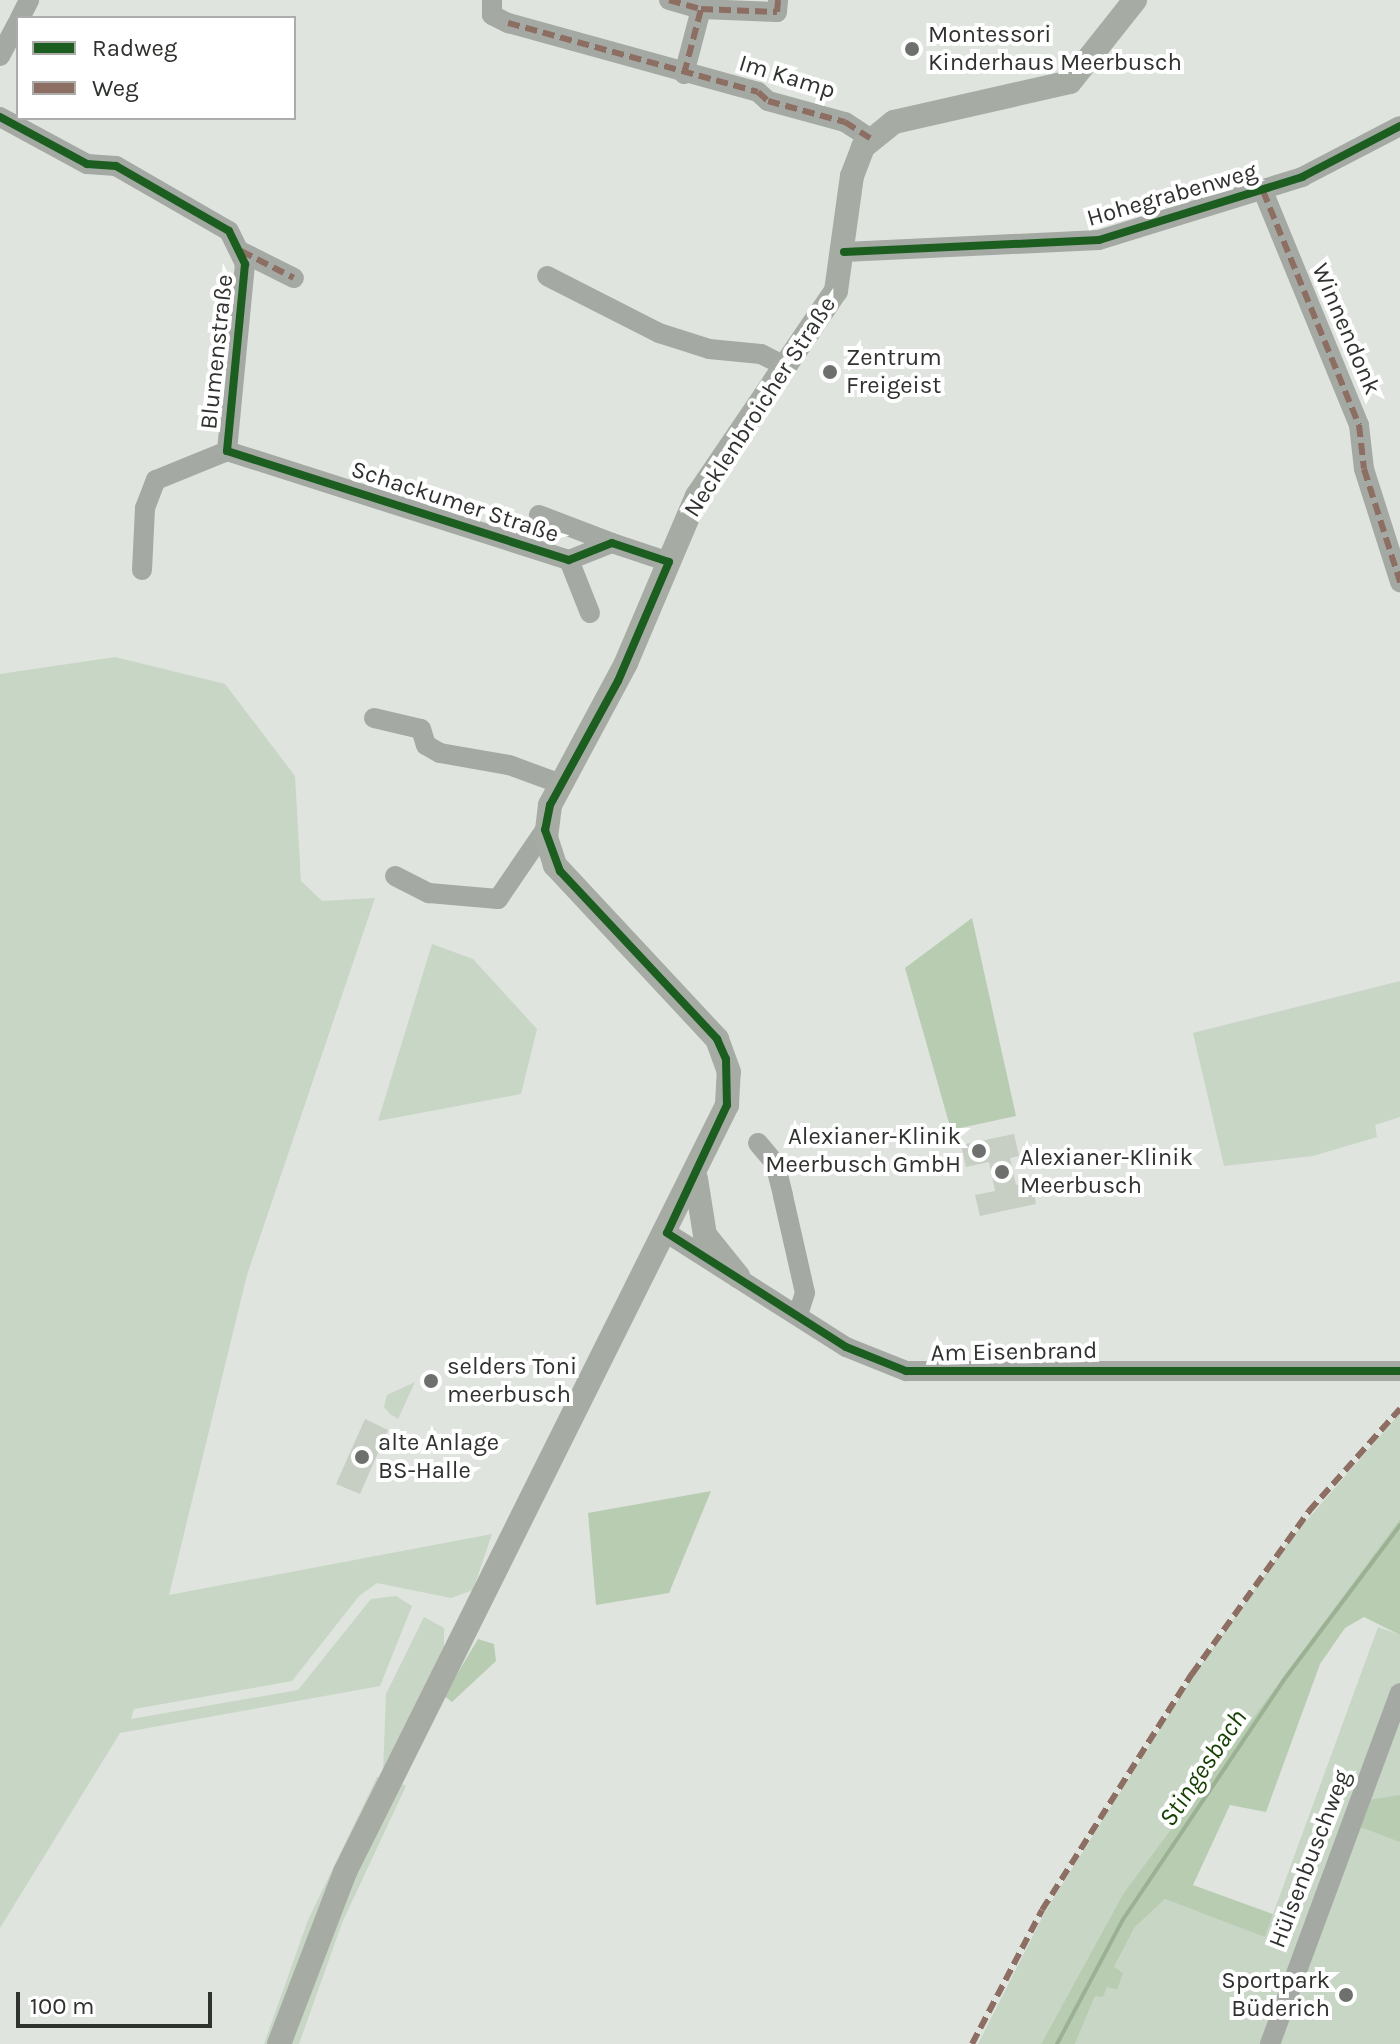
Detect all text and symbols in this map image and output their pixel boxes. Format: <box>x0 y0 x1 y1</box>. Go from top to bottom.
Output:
legend <box>16 16 296 120</box>
place label: Montessori Kinderhaus Meerbusch <box>928 21 1182 77</box>
text: Radweg <box>92 34 177 62</box>
marker: Montessori Kinderhaus Meerbusch <box>903 40 921 58</box>
street label: Im Kamp <box>735 49 839 105</box>
text: Weg <box>92 74 139 102</box>
street label: Hohegrabenweg <box>1084 157 1260 233</box>
street label: Winnendonk <box>1305 259 1387 399</box>
street label: Blumenstraße <box>195 273 239 431</box>
street label: Necklenbroicher Straße <box>678 291 842 523</box>
place label: Zentrum Freigeist <box>846 344 942 400</box>
marker: Zentrum Freigeist <box>821 363 839 381</box>
street label: Schackumer Straße <box>348 455 562 549</box>
place label: Alexianer-Klinik Meerbusch GmbH <box>765 1123 961 1179</box>
marker: Alexianer-Klinik Meerbusch GmbH <box>968 1140 990 1162</box>
place label: Alexianer-Klinik Meerbusch <box>1020 1144 1193 1200</box>
marker: Alexianer-Klinik Meerbusch <box>991 1161 1013 1183</box>
street label: Am Eisenbrand <box>930 1336 1098 1368</box>
place label: selders Toni meerbusch <box>447 1353 577 1409</box>
marker: selders Toni meerbusch <box>422 1372 440 1390</box>
place label: alte Anlage BS-Halle <box>378 1429 499 1485</box>
marker: alte Anlage BS-Halle <box>353 1448 371 1466</box>
water label: Stingesbach <box>1152 1704 1254 1832</box>
street label: Hülsenbuschweg <box>1263 1766 1357 1952</box>
place label: Sportpark Büderich <box>1221 1967 1330 2023</box>
scale bar <box>20 1976 216 2026</box>
marker: Sportpark Büderich <box>1337 1986 1355 2004</box>
text: 100 m <box>30 1992 95 2020</box>

